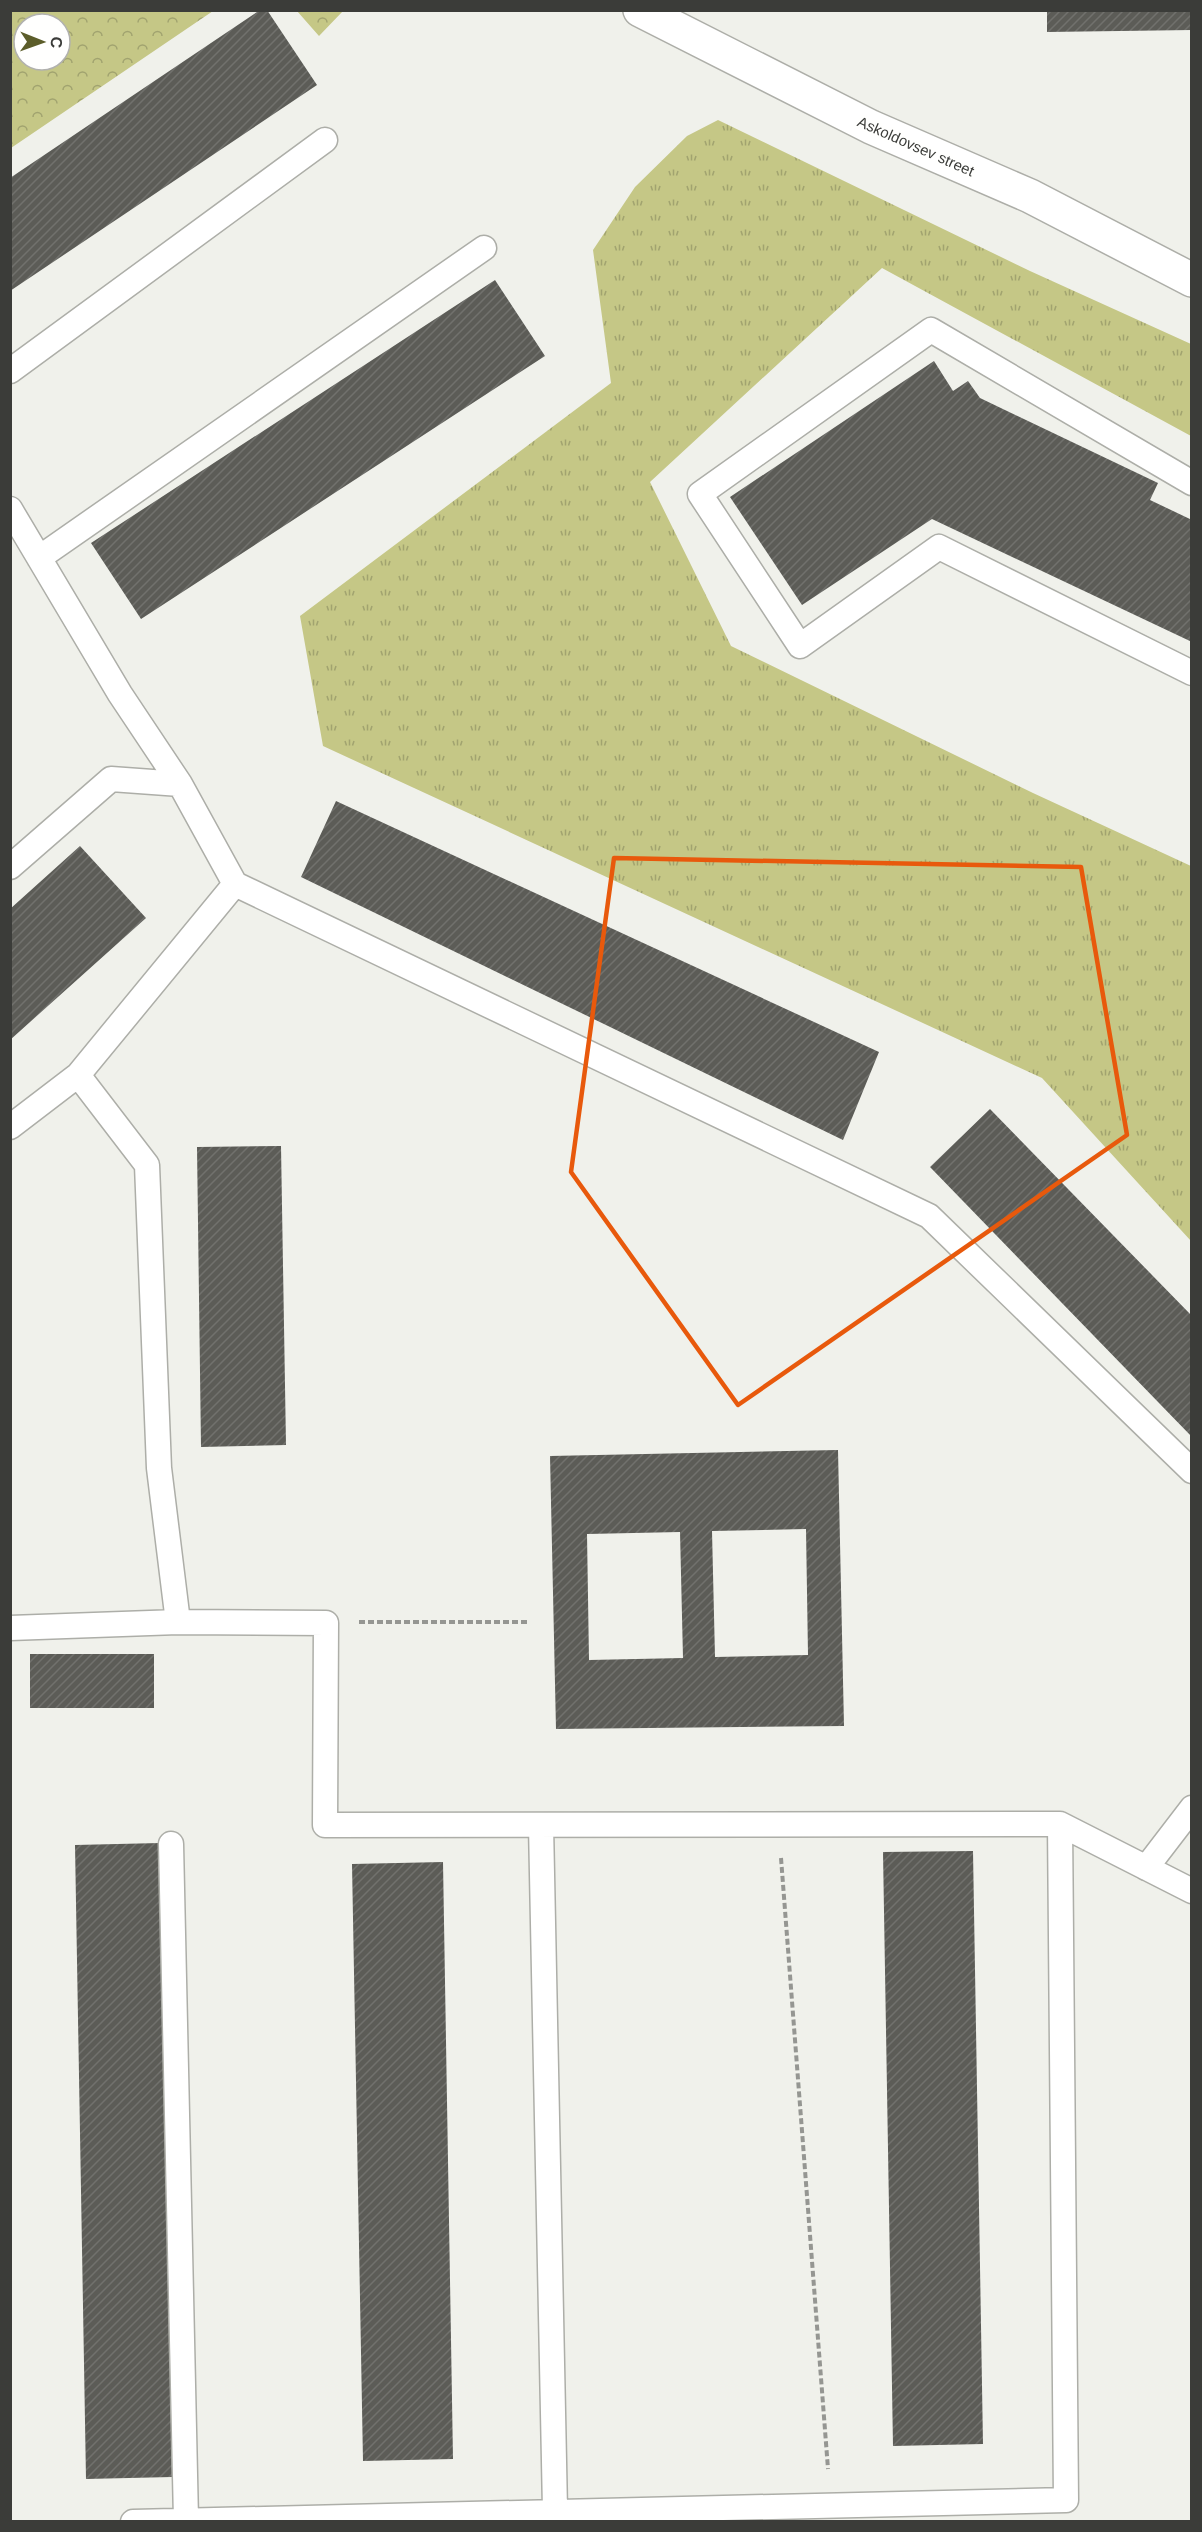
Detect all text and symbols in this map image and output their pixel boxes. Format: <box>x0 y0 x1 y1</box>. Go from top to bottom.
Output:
north arrow <box>12 12 72 72</box>
text: С <box>48 36 65 49</box>
street label: Askoldovsev street <box>855 113 978 180</box>

